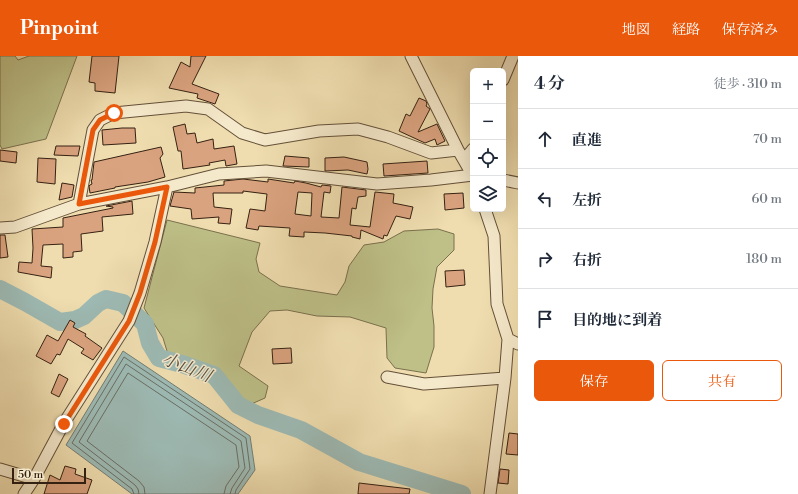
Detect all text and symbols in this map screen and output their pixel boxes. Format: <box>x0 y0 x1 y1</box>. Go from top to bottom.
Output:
text: Pinpoint <box>20 16 99 40</box>
text: 地図 <box>622 21 650 39</box>
text: 経路 <box>672 21 700 39</box>
text: 保存済み <box>722 21 778 39</box>
map controls <box>470 68 506 212</box>
button: + <box>470 68 506 104</box>
text: 4 分 <box>534 73 565 95</box>
text: 徒歩 · 310 m <box>714 76 782 92</box>
route start <box>105 104 123 122</box>
button: − <box>470 104 506 140</box>
icon: ahead <box>534 128 556 150</box>
text: 直進 <box>572 131 602 150</box>
text: 70 m <box>753 131 782 147</box>
button: locate <box>470 140 506 176</box>
button: layers <box>470 176 506 212</box>
icon: left <box>534 188 556 210</box>
text: 左折 <box>572 191 602 210</box>
text: 60 m <box>751 191 782 207</box>
icon: right <box>534 248 556 270</box>
text: 右折 <box>572 251 602 270</box>
text: 180 m <box>746 251 782 267</box>
icon: arrive <box>534 308 556 330</box>
text: 目的地に到着 <box>572 311 662 330</box>
water label: 小山川 <box>159 348 216 388</box>
button: 保存 <box>534 360 654 401</box>
button: 共有 <box>662 360 782 401</box>
route end <box>55 415 73 433</box>
scale bar <box>12 466 86 485</box>
text: 50 m <box>18 468 43 482</box>

